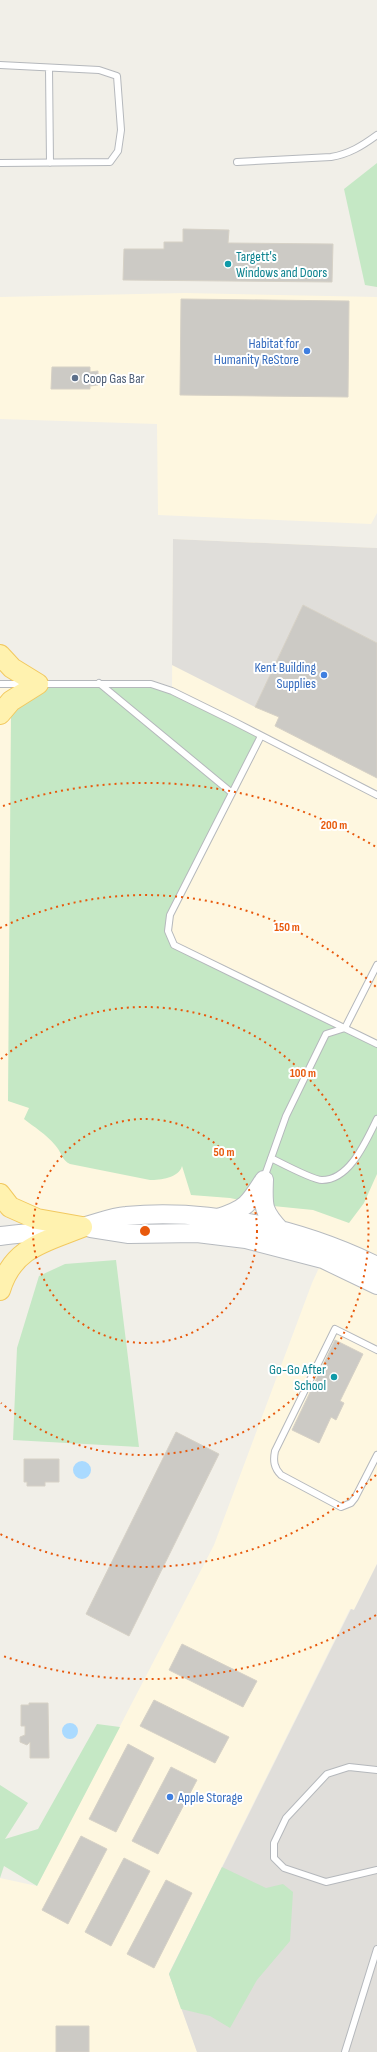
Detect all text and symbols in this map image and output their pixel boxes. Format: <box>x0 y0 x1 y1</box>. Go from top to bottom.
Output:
place label: Targett's Windows and Doors <box>236 248 327 281</box>
marker: Targett's Windows and Doors <box>223 259 233 269</box>
place label: Habitat for Humanity ReStore <box>214 335 299 368</box>
marker: Habitat for Humanity ReStore <box>302 346 312 356</box>
place label: Coop Gas Bar <box>83 370 145 387</box>
marker: Coop Gas Bar <box>70 373 80 383</box>
place label: Kent Building Supplies <box>254 659 316 692</box>
marker: Kent Building Supplies <box>319 670 329 680</box>
text: 200 m <box>321 818 347 833</box>
text: 150 m <box>274 920 300 935</box>
text: 100 m <box>290 1066 316 1081</box>
text: 50 m <box>214 1145 234 1160</box>
centre of rings <box>138 1224 152 1238</box>
place label: Go-Go After School <box>269 1361 326 1394</box>
marker: Go-Go After School <box>329 1372 339 1382</box>
place label: Apple Storage <box>177 1789 243 1806</box>
marker: Apple Storage <box>165 1792 175 1802</box>

